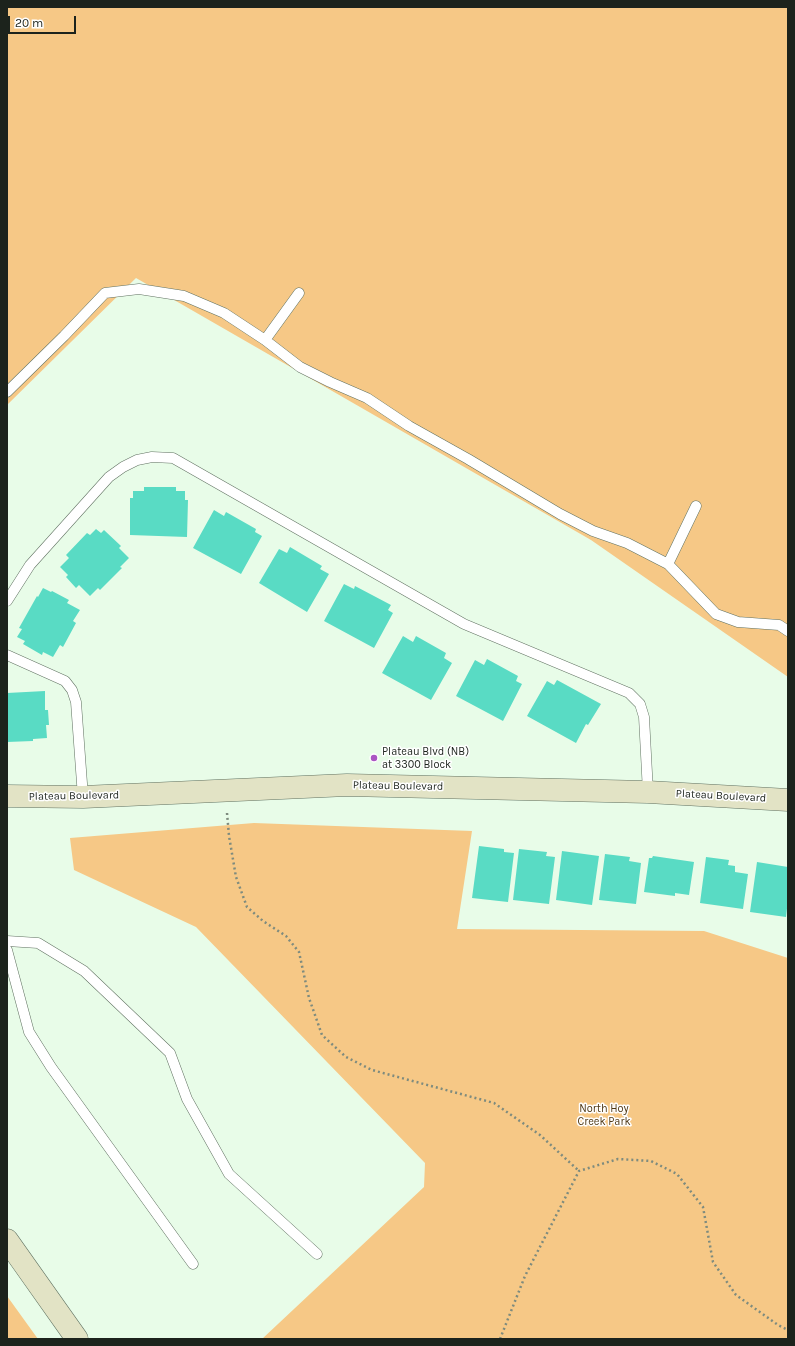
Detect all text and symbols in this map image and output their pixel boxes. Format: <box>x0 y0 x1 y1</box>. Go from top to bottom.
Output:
scale bar <box>10 8 78 34</box>
text: 20 m <box>15 16 43 30</box>
place label: Plateau Blvd (NB) at 3300 Block <box>382 745 469 771</box>
marker: Plateau Blvd (NB) at 3300 Block <box>369 753 379 763</box>
street label: Plateau Boulevard <box>353 779 443 793</box>
street label: Plateau Boulevard <box>675 787 767 805</box>
street label: Plateau Boulevard <box>29 789 119 803</box>
park label: North Hoy Creek Park <box>577 1102 631 1128</box>

